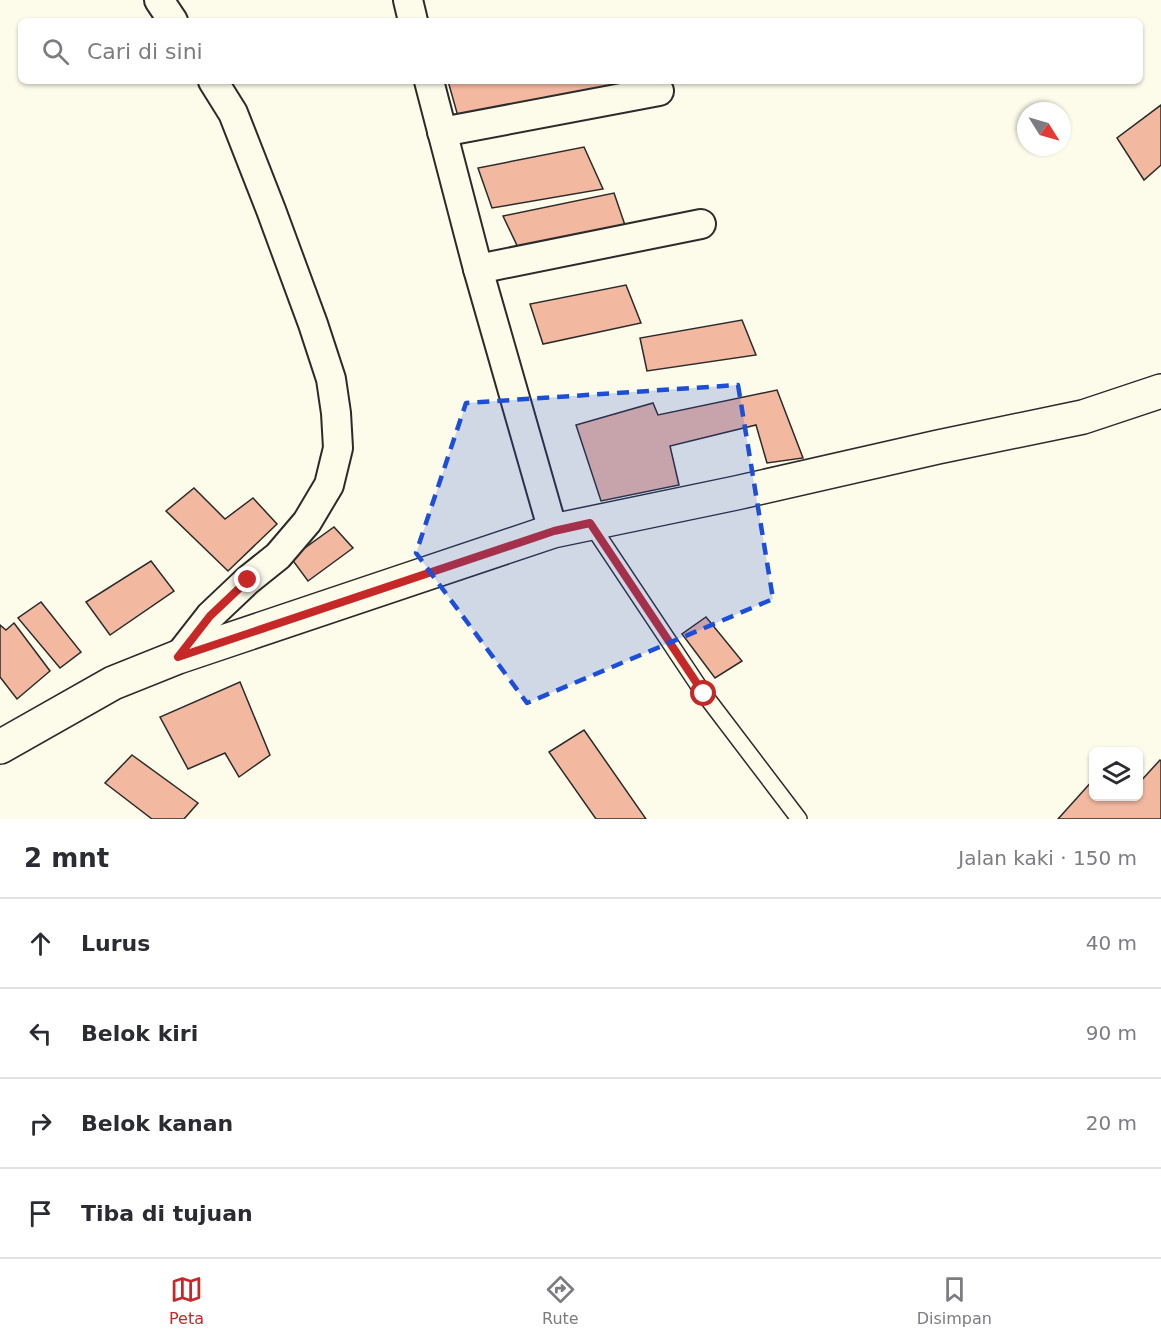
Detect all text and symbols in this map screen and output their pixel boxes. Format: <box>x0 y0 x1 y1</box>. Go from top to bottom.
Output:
search box <box>18 18 1143 84</box>
icon: search <box>39 35 72 68</box>
text: Cari di sini <box>87 39 203 64</box>
north arrow <box>1017 102 1071 156</box>
route end <box>234 566 260 592</box>
route start <box>690 680 716 706</box>
map controls <box>1089 747 1143 801</box>
button: layers <box>1089 747 1143 801</box>
text: 2 mnt <box>24 843 109 873</box>
text: Jalan kaki · 150 m <box>958 846 1137 870</box>
icon: ahead <box>24 927 57 960</box>
text: Lurus <box>81 931 150 956</box>
text: 40 m <box>1086 931 1137 955</box>
icon: left <box>24 1017 57 1050</box>
text: Belok kiri <box>81 1021 198 1046</box>
text: 90 m <box>1086 1021 1137 1045</box>
icon: right <box>24 1107 57 1140</box>
text: Belok kanan <box>81 1111 233 1136</box>
text: 20 m <box>1086 1111 1137 1135</box>
icon: arrive <box>24 1197 57 1230</box>
text: Tiba di tujuan <box>81 1201 253 1226</box>
tab: Peta <box>169 1273 204 1328</box>
tab: Rute <box>542 1273 579 1328</box>
tab: Disimpan <box>917 1273 992 1328</box>

